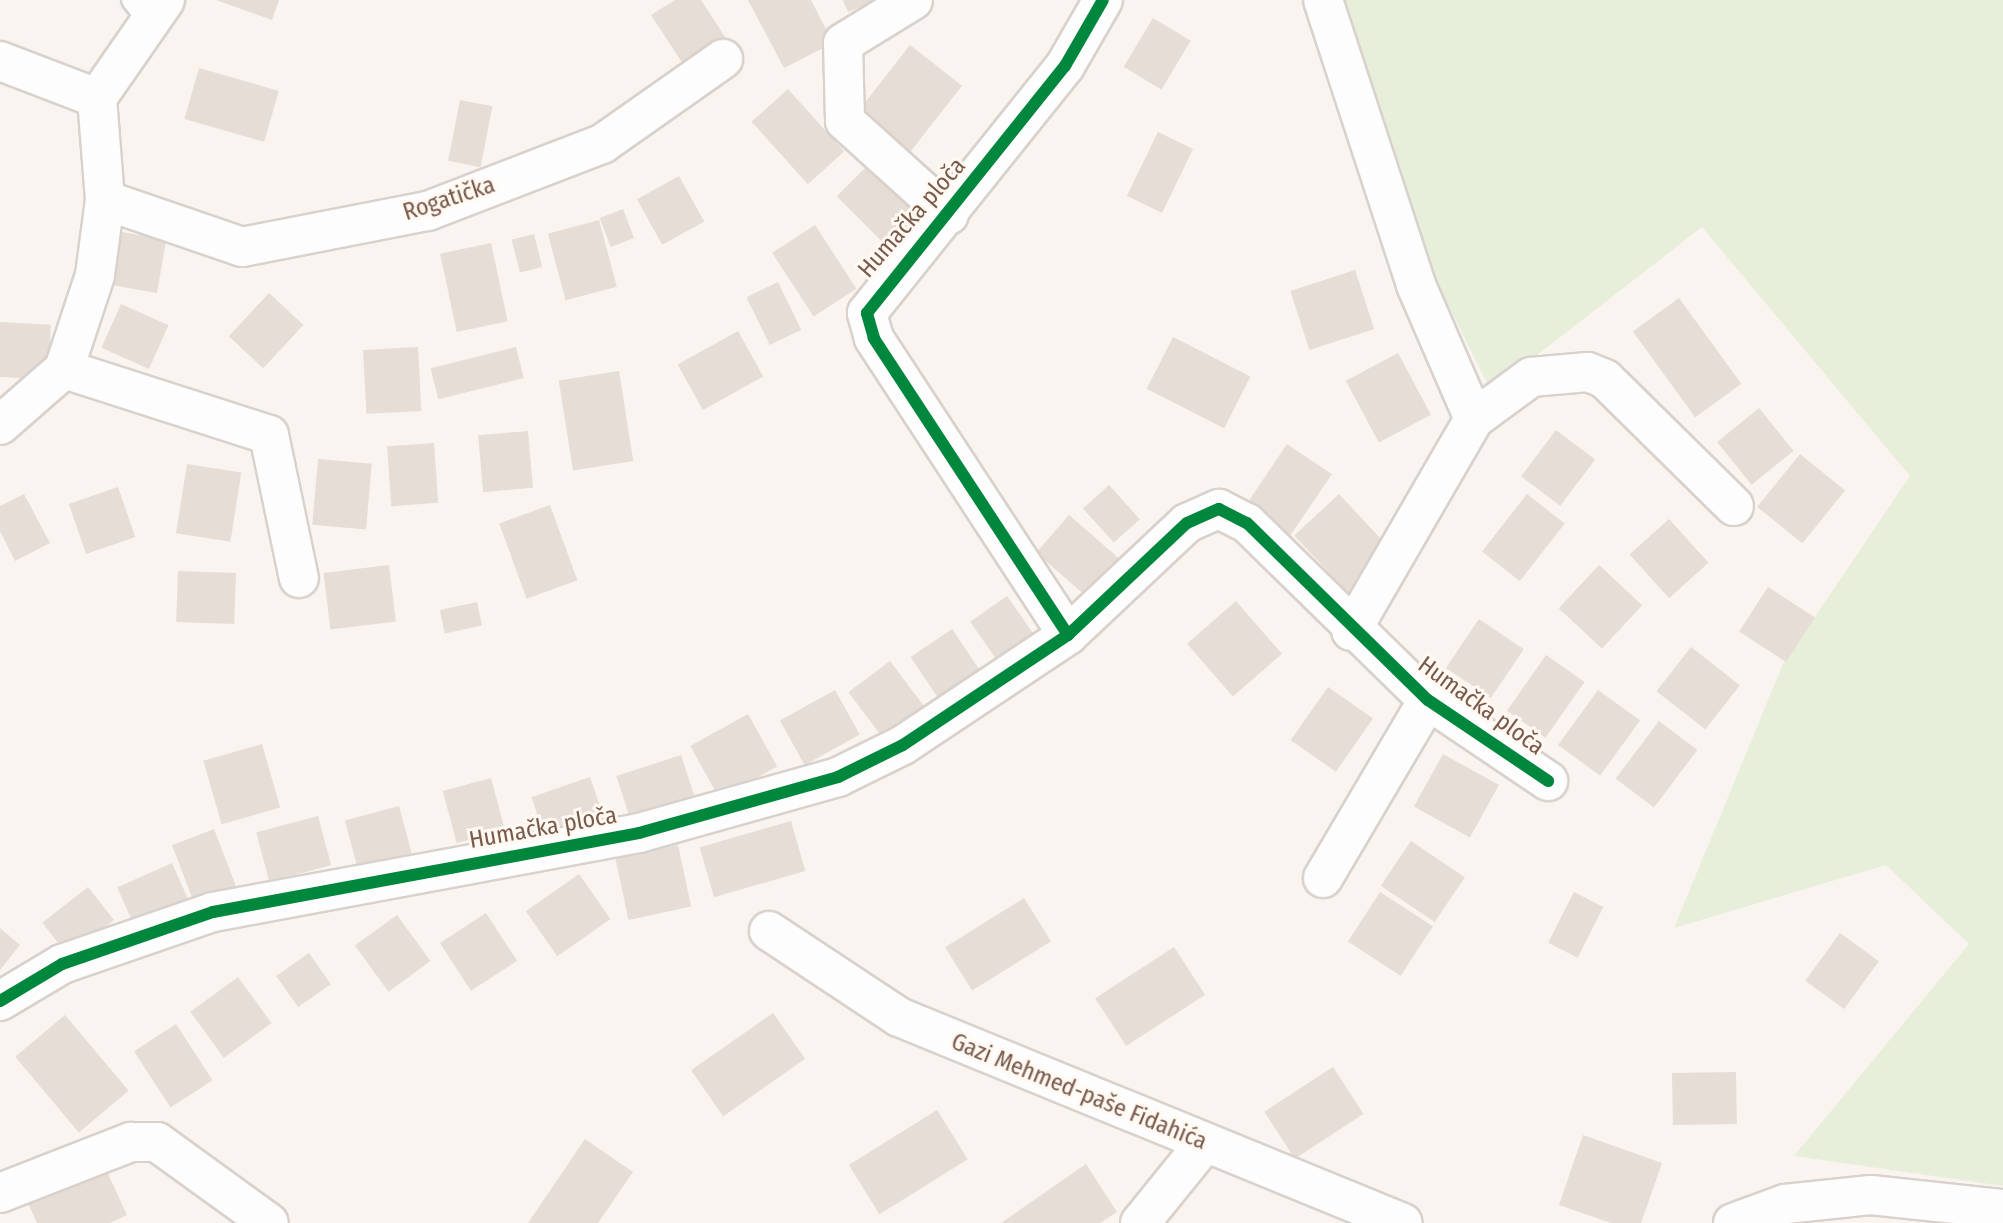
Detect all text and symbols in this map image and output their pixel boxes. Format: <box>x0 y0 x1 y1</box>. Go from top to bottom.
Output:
street label: Humačka ploča <box>852 152 972 284</box>
street label: Rogatička <box>400 171 498 227</box>
street label: Humačka ploča <box>1412 650 1550 762</box>
street label: Humačka ploča <box>467 801 619 855</box>
street label: Gazi Mehmed-paše Fidahića <box>947 1028 1211 1156</box>

